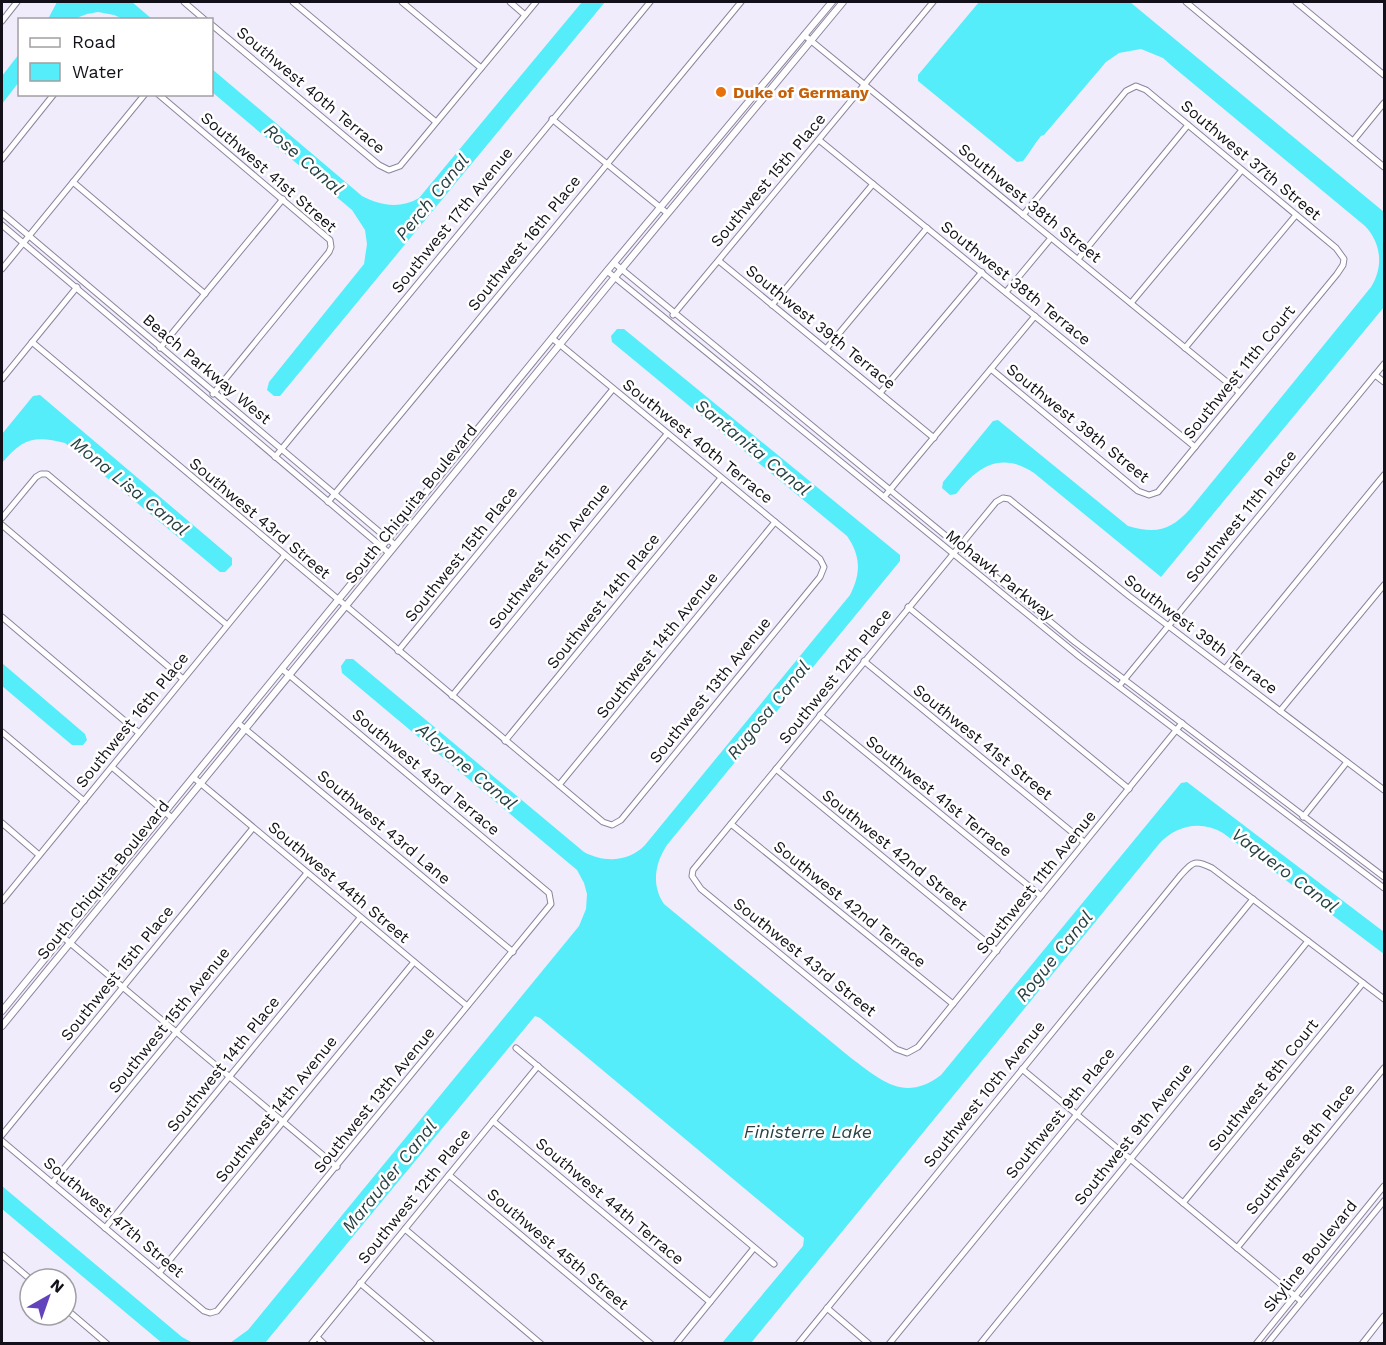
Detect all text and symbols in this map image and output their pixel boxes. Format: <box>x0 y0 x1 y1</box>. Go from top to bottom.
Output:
legend <box>18 18 213 96</box>
street label: Southwest 40th Terrace <box>233 22 389 158</box>
text: Road <box>72 31 116 52</box>
text: Water <box>72 61 124 82</box>
place label: Duke of Germany <box>733 83 870 102</box>
marker: Duke of Germany <box>714 85 728 99</box>
street label: Southwest 37th Street <box>1177 96 1325 224</box>
street label: Southwest 41st Street <box>197 108 341 236</box>
street label: Southwest 15th Place <box>707 109 829 251</box>
water label: Rose Canal <box>260 119 348 199</box>
street label: Southwest 38th Street <box>955 139 1106 267</box>
street label: Southwest 17th Avenue <box>387 143 517 297</box>
water label: Perch Canal <box>391 150 473 244</box>
street label: Southwest 16th Place <box>464 171 584 315</box>
street label: Southwest 38th Terrace <box>937 217 1095 349</box>
street label: Southwest 39th Terrace <box>742 261 900 393</box>
street label: Southwest 11th Court <box>1179 301 1299 443</box>
street label: Beach Parkway West <box>139 310 275 428</box>
street label: Southwest 39th Street <box>1003 359 1154 487</box>
street label: Southwest 40th Terrace <box>619 375 777 507</box>
water label: Santanita Canal <box>691 394 815 500</box>
street label: South Chiquita Boulevard <box>341 421 481 587</box>
water label: Mona Lisa Canal <box>67 432 193 540</box>
street label: Southwest 11th Place <box>1182 446 1300 586</box>
street label: Southwest 43rd Street <box>186 453 335 583</box>
street label: Southwest 15th Avenue <box>484 479 614 633</box>
street label: Southwest 15th Place <box>401 483 521 625</box>
street label: Mohawk Parkway <box>942 525 1059 625</box>
street label: Southwest 14th Place <box>542 529 664 673</box>
street label: Southwest 14th Avenue <box>592 568 722 722</box>
street label: Southwest 39th Terrace <box>1121 570 1281 698</box>
street label: Southwest 12th Place <box>775 605 895 747</box>
street label: Southwest 13th Avenue <box>645 613 775 767</box>
street label: Southwest 16th Place <box>72 648 192 792</box>
water label: Rugosa Canal <box>722 657 814 763</box>
street label: Southwest 41st Street <box>910 680 1057 804</box>
street label: Southwest 43rd Terrace <box>348 705 504 839</box>
water label: Alcyone Canal <box>412 717 521 814</box>
street label: Southwest 41st Terrace <box>862 731 1016 861</box>
street label: Southwest 43rd Lane <box>314 766 454 888</box>
street label: Southwest 42nd Street <box>818 785 972 915</box>
street label: South Chiquita Boulevard <box>33 797 173 963</box>
street label: Southwest 11th Avenue <box>972 806 1100 958</box>
street label: Southwest 44th Street <box>264 817 414 947</box>
water label: Vaquero Canal <box>1228 823 1342 917</box>
street label: Southwest 42nd Terrace <box>770 837 930 971</box>
street label: Southwest 43rd Street <box>730 894 880 1021</box>
street label: Southwest 15th Place <box>57 902 177 1044</box>
water label: Rogue Canal <box>1011 906 1097 1006</box>
street label: Southwest 15th Avenue <box>104 943 234 1097</box>
street label: Southwest 14th Place <box>162 992 284 1136</box>
street label: Southwest 8th Court <box>1204 1015 1322 1155</box>
street label: Southwest 10th Avenue <box>919 1017 1049 1171</box>
street label: Southwest 13th Avenue <box>309 1023 439 1177</box>
street label: Southwest 14th Avenue <box>211 1032 341 1186</box>
street label: Southwest 9th Place <box>1001 1044 1119 1182</box>
street label: Southwest 9th Avenue <box>1070 1059 1196 1209</box>
street label: Southwest 8th Place <box>1241 1080 1359 1218</box>
water label: Marauder Canal <box>337 1115 441 1237</box>
water label: Finisterre Lake <box>744 1121 872 1142</box>
street label: Southwest 12th Place <box>354 1125 474 1267</box>
street label: Southwest 44th Terrace <box>532 1133 688 1269</box>
street label: Southwest 47th Street <box>40 1153 188 1281</box>
street label: Southwest 45th Street <box>484 1184 633 1314</box>
street label: Skyline Boulevard <box>1259 1196 1361 1316</box>
north arrow <box>18 1267 78 1327</box>
text: N <box>47 1275 68 1297</box>

